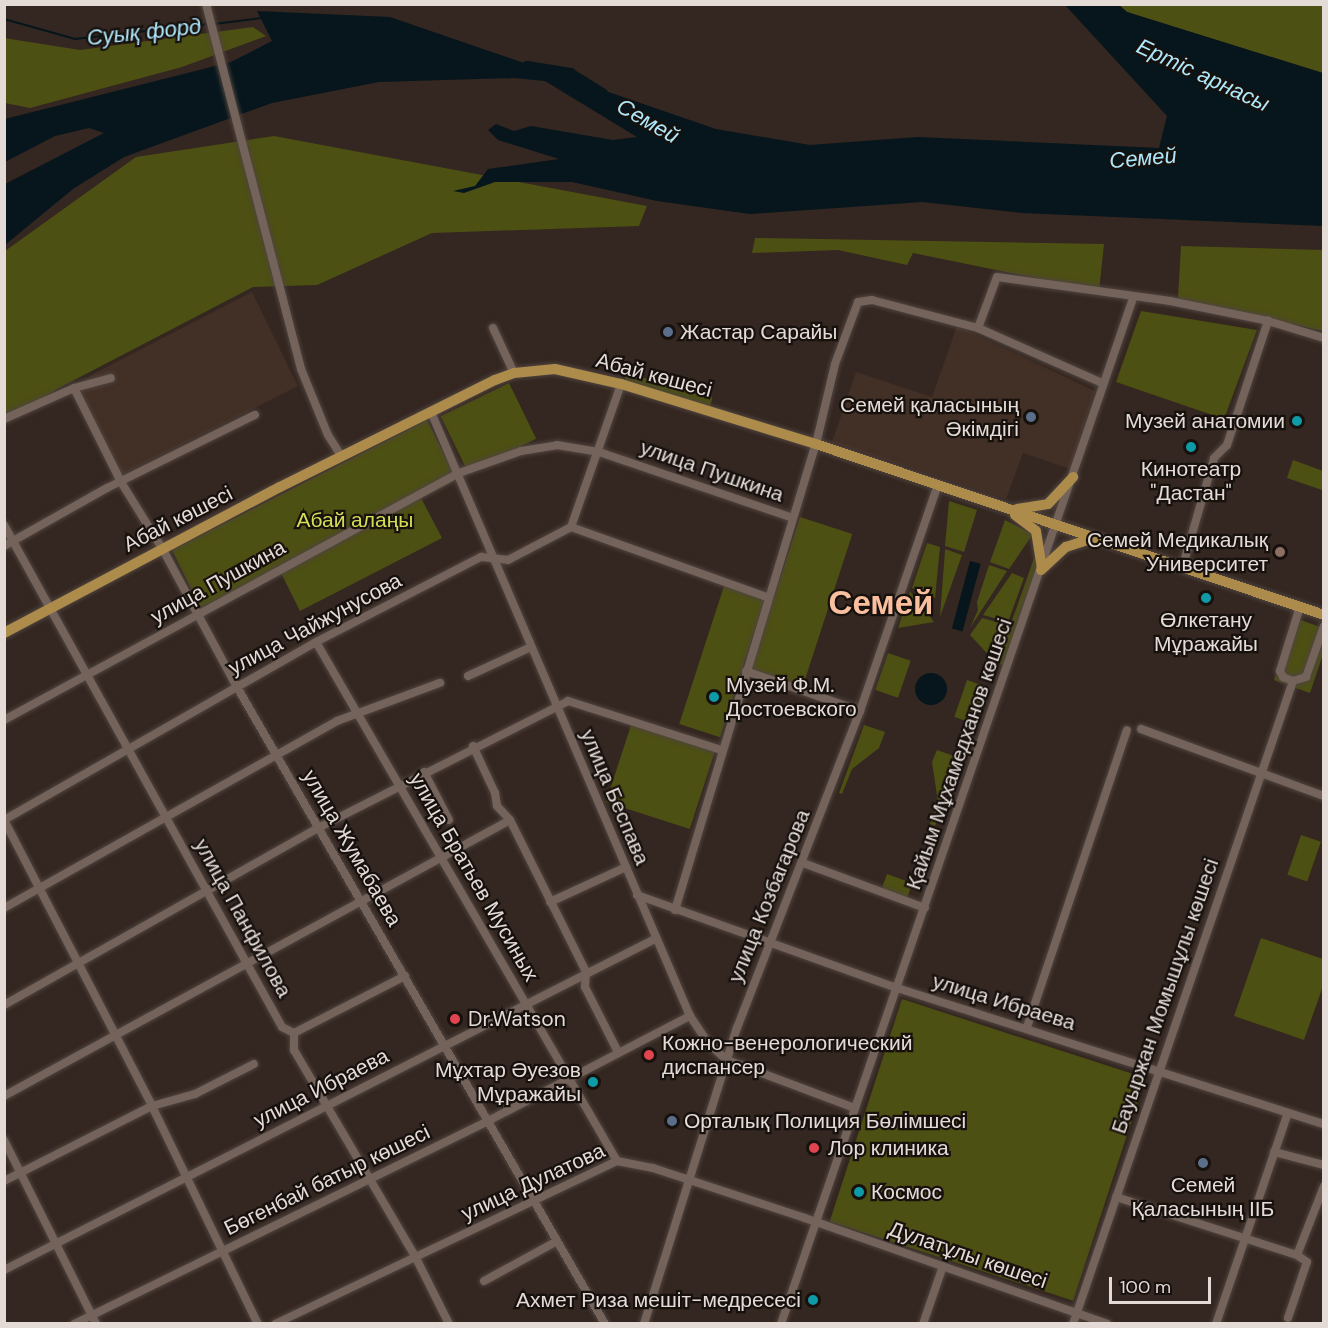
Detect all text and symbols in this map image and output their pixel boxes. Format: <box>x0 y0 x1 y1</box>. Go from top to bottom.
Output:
water label: Суық форд <box>86 13 202 51</box>
water label: Ертіс арнасы <box>1132 33 1274 117</box>
water label: Семей <box>612 93 684 149</box>
water label: Семей <box>1108 142 1178 174</box>
place label: Жастар Сарайы <box>680 319 837 345</box>
marker: Жастар Сарайы <box>661 325 675 339</box>
street label: Абай көшесі <box>593 347 715 403</box>
place label: Семей қаласының Әкімдігі <box>840 392 1019 442</box>
place label: Музей анатомии <box>1125 408 1285 434</box>
marker: Семей қаласының Әкімдігі <box>1024 410 1038 424</box>
marker: Музей анатомии <box>1290 414 1304 428</box>
street label: улица Пушкина <box>637 435 787 507</box>
marker: Кинотеатр "Дастан" <box>1184 440 1198 454</box>
place label: Кинотеатр "Дастан" <box>1141 456 1241 506</box>
street label: Абай көшесі <box>119 481 237 557</box>
park label: Абай алаңы <box>297 507 413 533</box>
place label: Семей Медикалық Университет <box>1087 527 1268 577</box>
street label: улица Пушкина <box>146 535 290 629</box>
marker: Семей Медикалық Университет <box>1273 545 1287 559</box>
street label: улица Чайжунусова <box>224 568 406 680</box>
district label: Семей <box>829 583 933 623</box>
marker: Өлкетану Мұражайы <box>1199 591 1213 605</box>
place label: Өлкетану Мұражайы <box>1154 607 1258 657</box>
street label: Қайым Мұхамедханов көшесі <box>901 615 1017 893</box>
place label: Музей Ф.М. Достоевского <box>726 672 857 722</box>
marker: Музей Ф.М. Достоевского <box>707 690 721 704</box>
street label: улица Беспава <box>575 725 655 869</box>
street label: улица Жумабаева <box>297 765 407 931</box>
street label: улица Братьев Мусиных <box>404 768 544 986</box>
street label: улица Козбагарова <box>723 806 815 986</box>
street label: улица Панфилова <box>189 834 297 1002</box>
street label: Бауыржан Момышұлы көшесі <box>1106 855 1224 1137</box>
street label: улица Ибраева <box>930 968 1078 1036</box>
place label: Dr.Watson <box>468 1006 566 1032</box>
marker: Dr.Watson <box>446 1010 464 1028</box>
place label: Кожно-венерологический диспансер <box>662 1030 912 1080</box>
street label: улица Ибраева <box>249 1043 393 1133</box>
marker: Кожно-венерологический диспансер <box>640 1046 658 1064</box>
place label: Мұхтар Әуезов Мұражайы <box>435 1057 581 1107</box>
marker: Мұхтар Әуезов Мұражайы <box>586 1075 600 1089</box>
place label: Орталық Полиция Бөлімшесі <box>684 1108 966 1134</box>
marker: Орталық Полиция Бөлімшесі <box>665 1114 679 1128</box>
street label: Бөгенбай батыр көшесі <box>220 1119 434 1241</box>
place label: Лор клиника <box>828 1135 949 1161</box>
street label: улица Дулатова <box>457 1138 609 1226</box>
marker: Лор клиника <box>805 1139 823 1157</box>
marker: Семей Қаласының ІІБ <box>1196 1156 1210 1170</box>
place label: Семей Қаласының ІІБ <box>1132 1172 1274 1222</box>
place label: Космос <box>871 1179 942 1205</box>
marker: Космос <box>852 1185 866 1199</box>
street label: Дулатұлы көшесі <box>886 1216 1050 1294</box>
scale bar <box>1112 1265 1214 1303</box>
text: 100 m <box>1120 1275 1171 1299</box>
place label: Ахмет Риза мешіт-медресесі <box>516 1287 801 1313</box>
marker: Ахмет Риза мешіт-медресесі <box>806 1293 820 1307</box>

